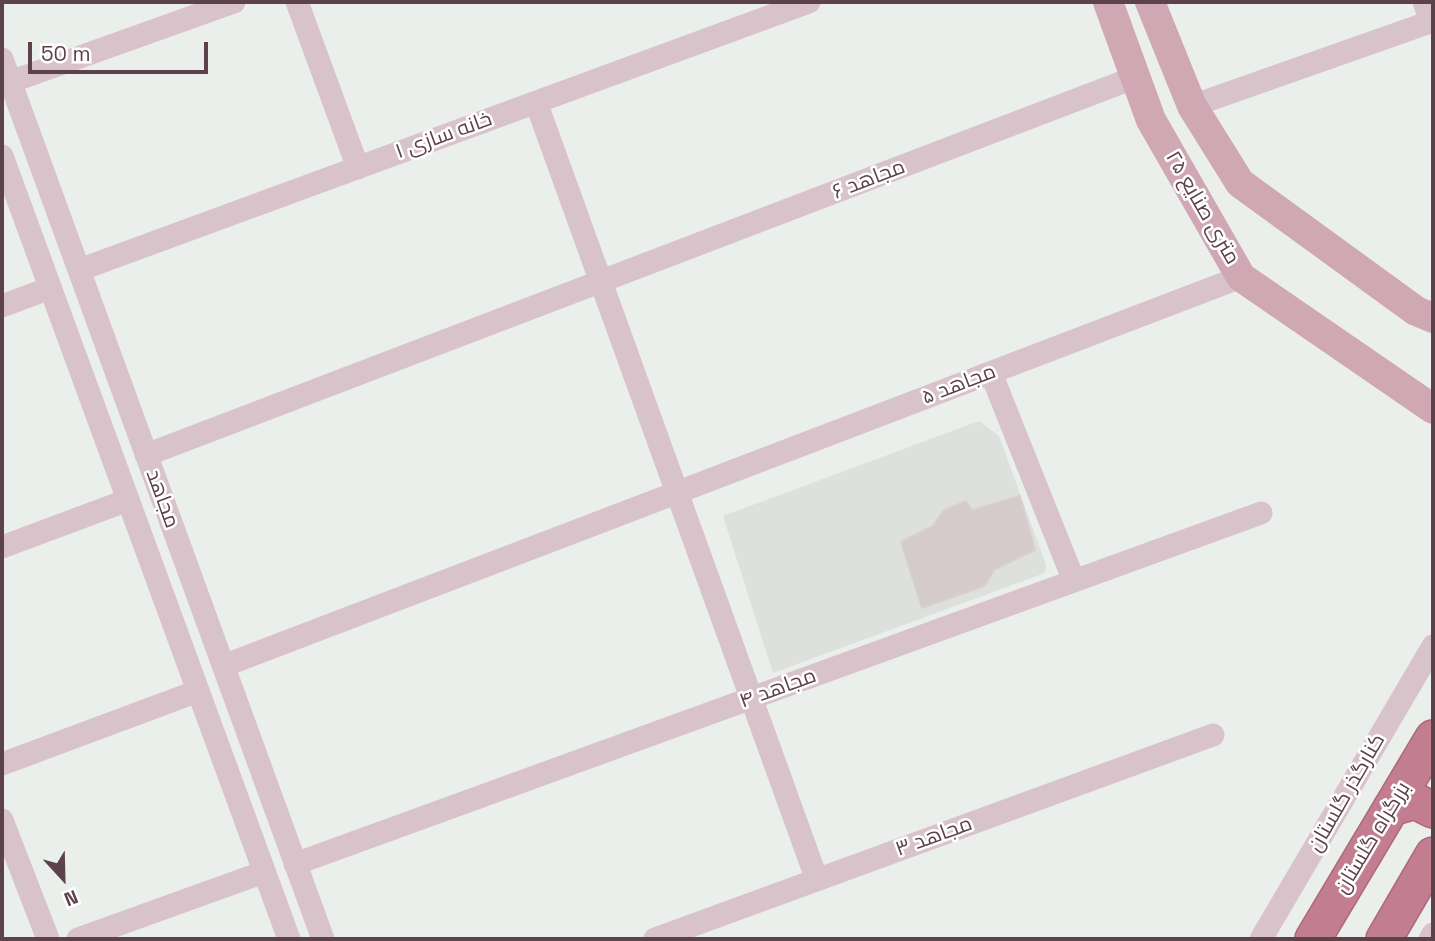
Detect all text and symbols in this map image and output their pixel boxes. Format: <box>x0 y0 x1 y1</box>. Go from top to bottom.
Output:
scale bar <box>32 28 212 72</box>
text: 50 m <box>41 40 91 67</box>
street label: خانه سازی ۱ <box>392 107 496 165</box>
street label: ۲۵ متری صنایع <box>1159 147 1245 269</box>
street label: ۶ مجاهد <box>829 155 909 205</box>
street label: ۵ مجاهد <box>918 359 1000 411</box>
street label: مجاهد <box>140 466 184 532</box>
street label: مجاهد ۴ <box>736 664 820 714</box>
street label: کنارگذر گلستان <box>1303 729 1391 857</box>
street label: بزرگراه گلستان <box>1330 777 1416 899</box>
street label: مجاهد ۳ <box>892 811 976 863</box>
north arrow <box>28 843 98 913</box>
text: N <box>60 884 82 912</box>

